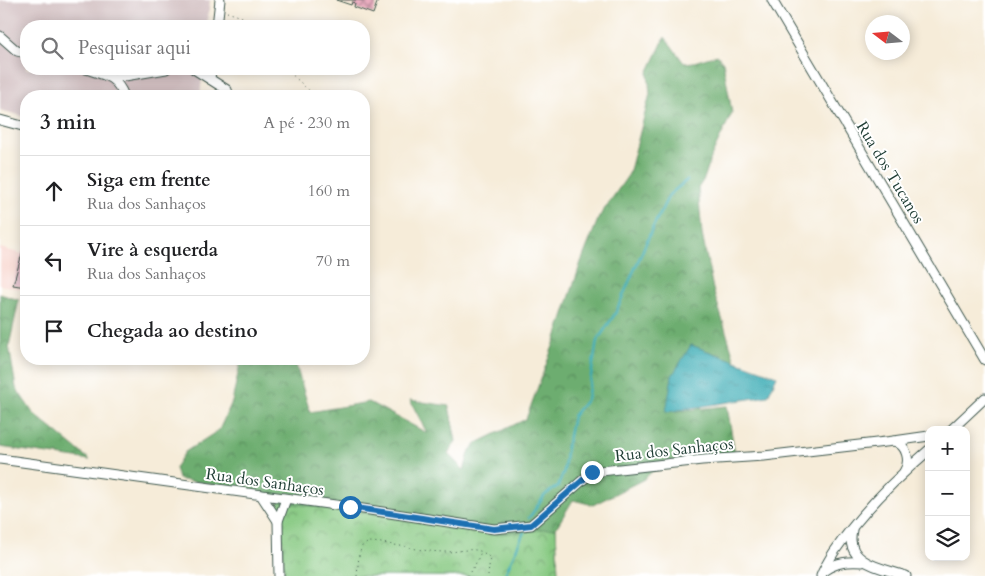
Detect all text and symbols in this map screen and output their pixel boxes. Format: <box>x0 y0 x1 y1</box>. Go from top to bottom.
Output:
north arrow <box>865 15 910 60</box>
search box <box>20 20 370 75</box>
icon: search <box>38 34 66 62</box>
text: Pesquisar aqui <box>78 35 191 61</box>
text: 3 min <box>40 108 96 137</box>
text: A pé · 230 m <box>263 112 350 134</box>
street label: Rua dos Tucanos <box>851 117 929 228</box>
text: Siga em frente <box>87 167 211 193</box>
icon: ahead <box>40 177 68 205</box>
text: 160 m <box>308 180 350 202</box>
text: Rua dos Sanhaços <box>87 193 206 215</box>
text: Vire à esquerda <box>87 237 218 263</box>
icon: left <box>40 247 68 275</box>
text: 70 m <box>316 250 350 272</box>
text: Rua dos Sanhaços <box>87 263 206 285</box>
icon: arrive <box>40 317 68 345</box>
text: Chegada ao destino <box>87 318 258 344</box>
map controls <box>925 426 970 561</box>
button: + <box>925 426 970 471</box>
street label: Rua dos Sanhaços <box>614 433 734 467</box>
route end <box>581 461 604 484</box>
street label: Rua dos Sanhaços <box>204 463 325 501</box>
button: − <box>925 471 970 516</box>
route start <box>339 496 362 519</box>
button: layers <box>925 516 970 561</box>

